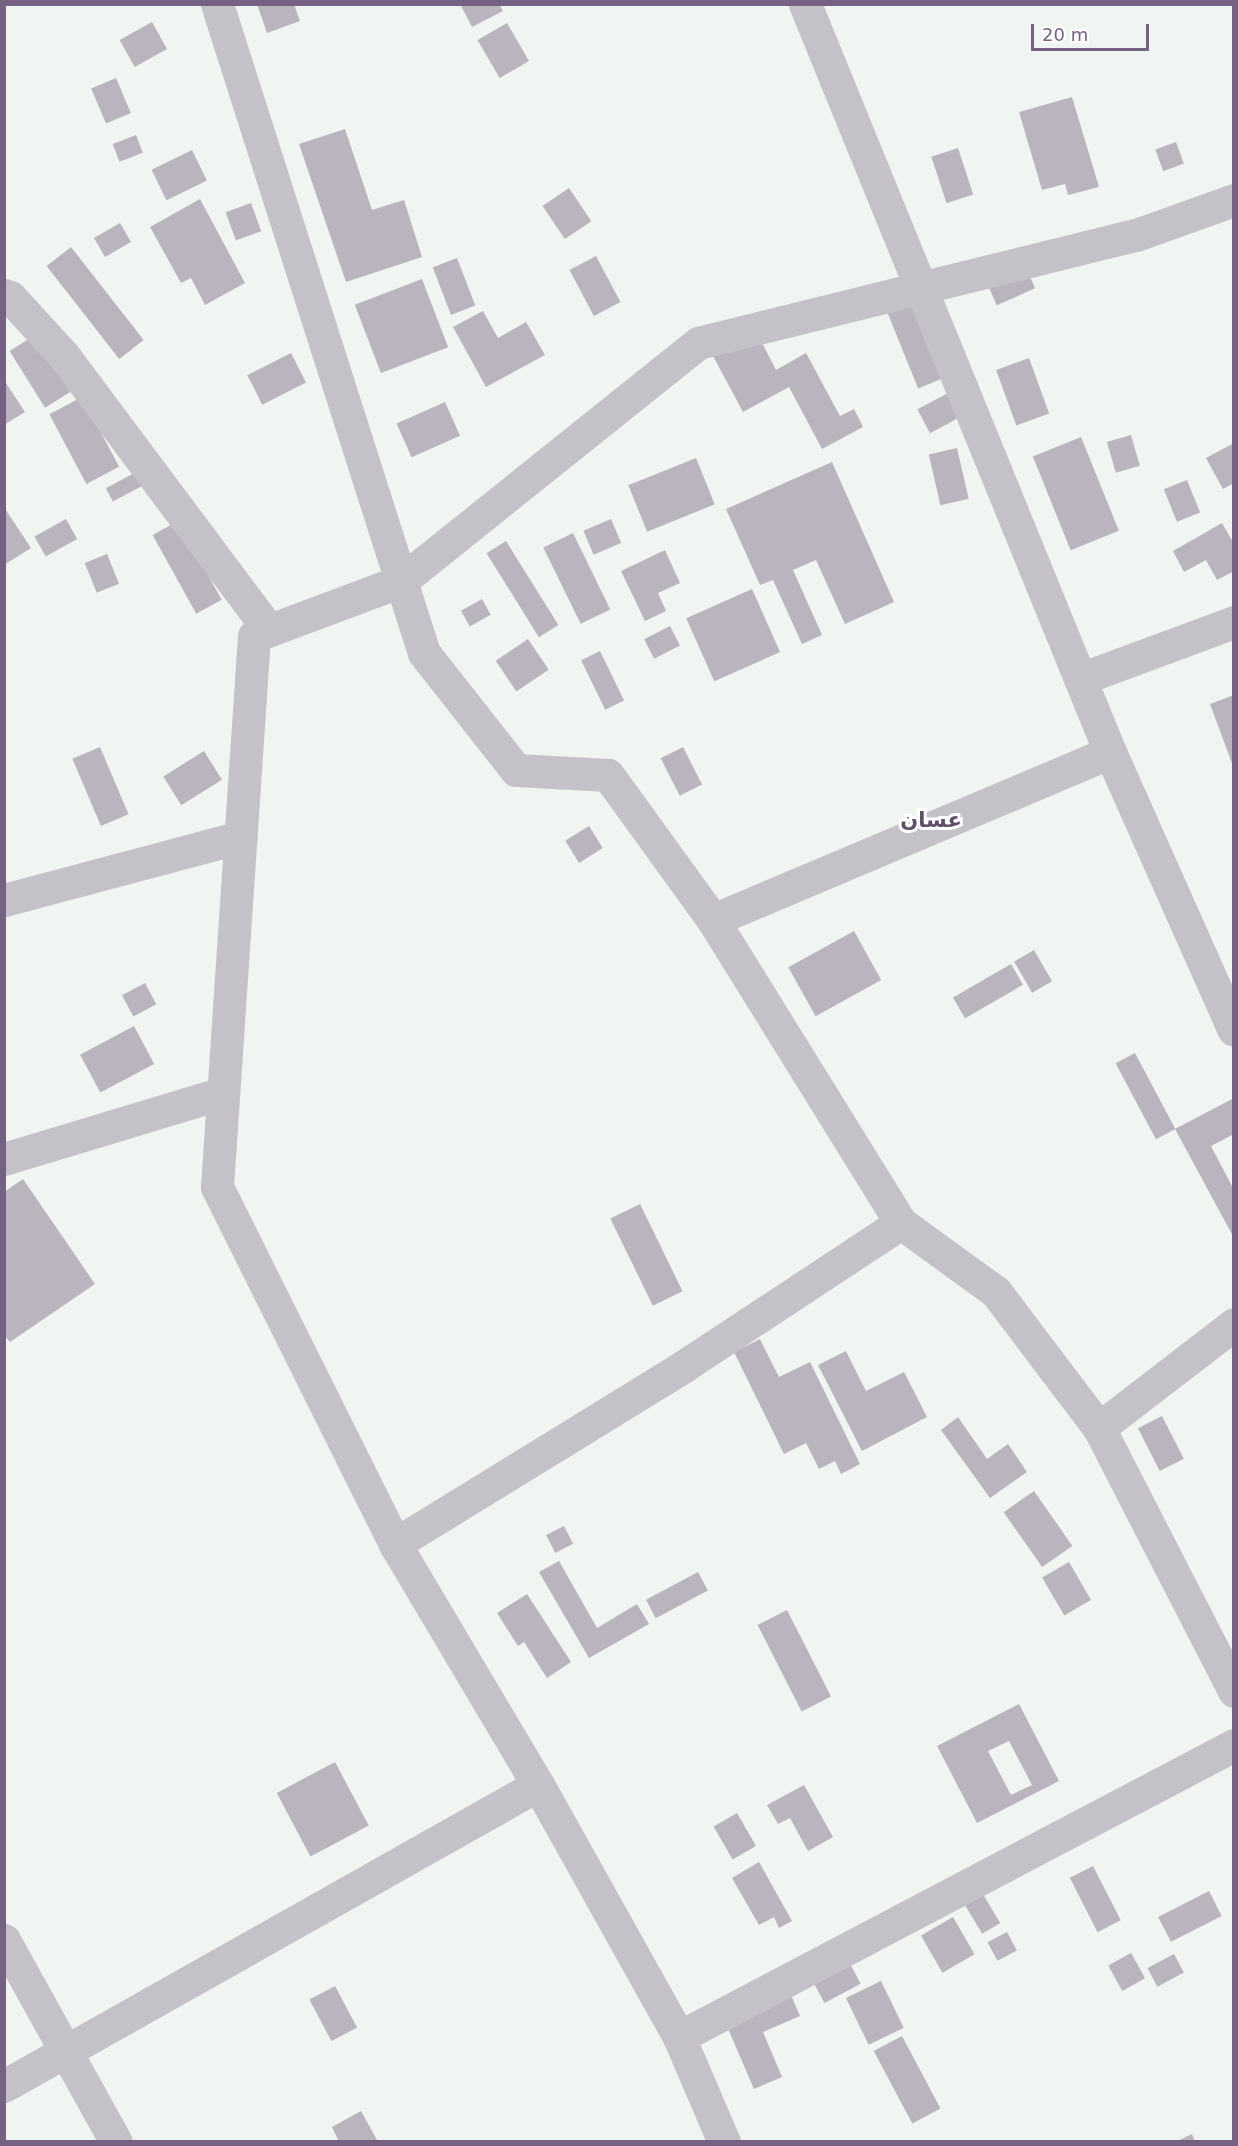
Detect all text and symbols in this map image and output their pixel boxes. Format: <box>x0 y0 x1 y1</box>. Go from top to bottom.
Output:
scale bar <box>1034 12 1152 50</box>
text: 20 m <box>1042 24 1088 45</box>
district label: عسان <box>900 807 962 833</box>

